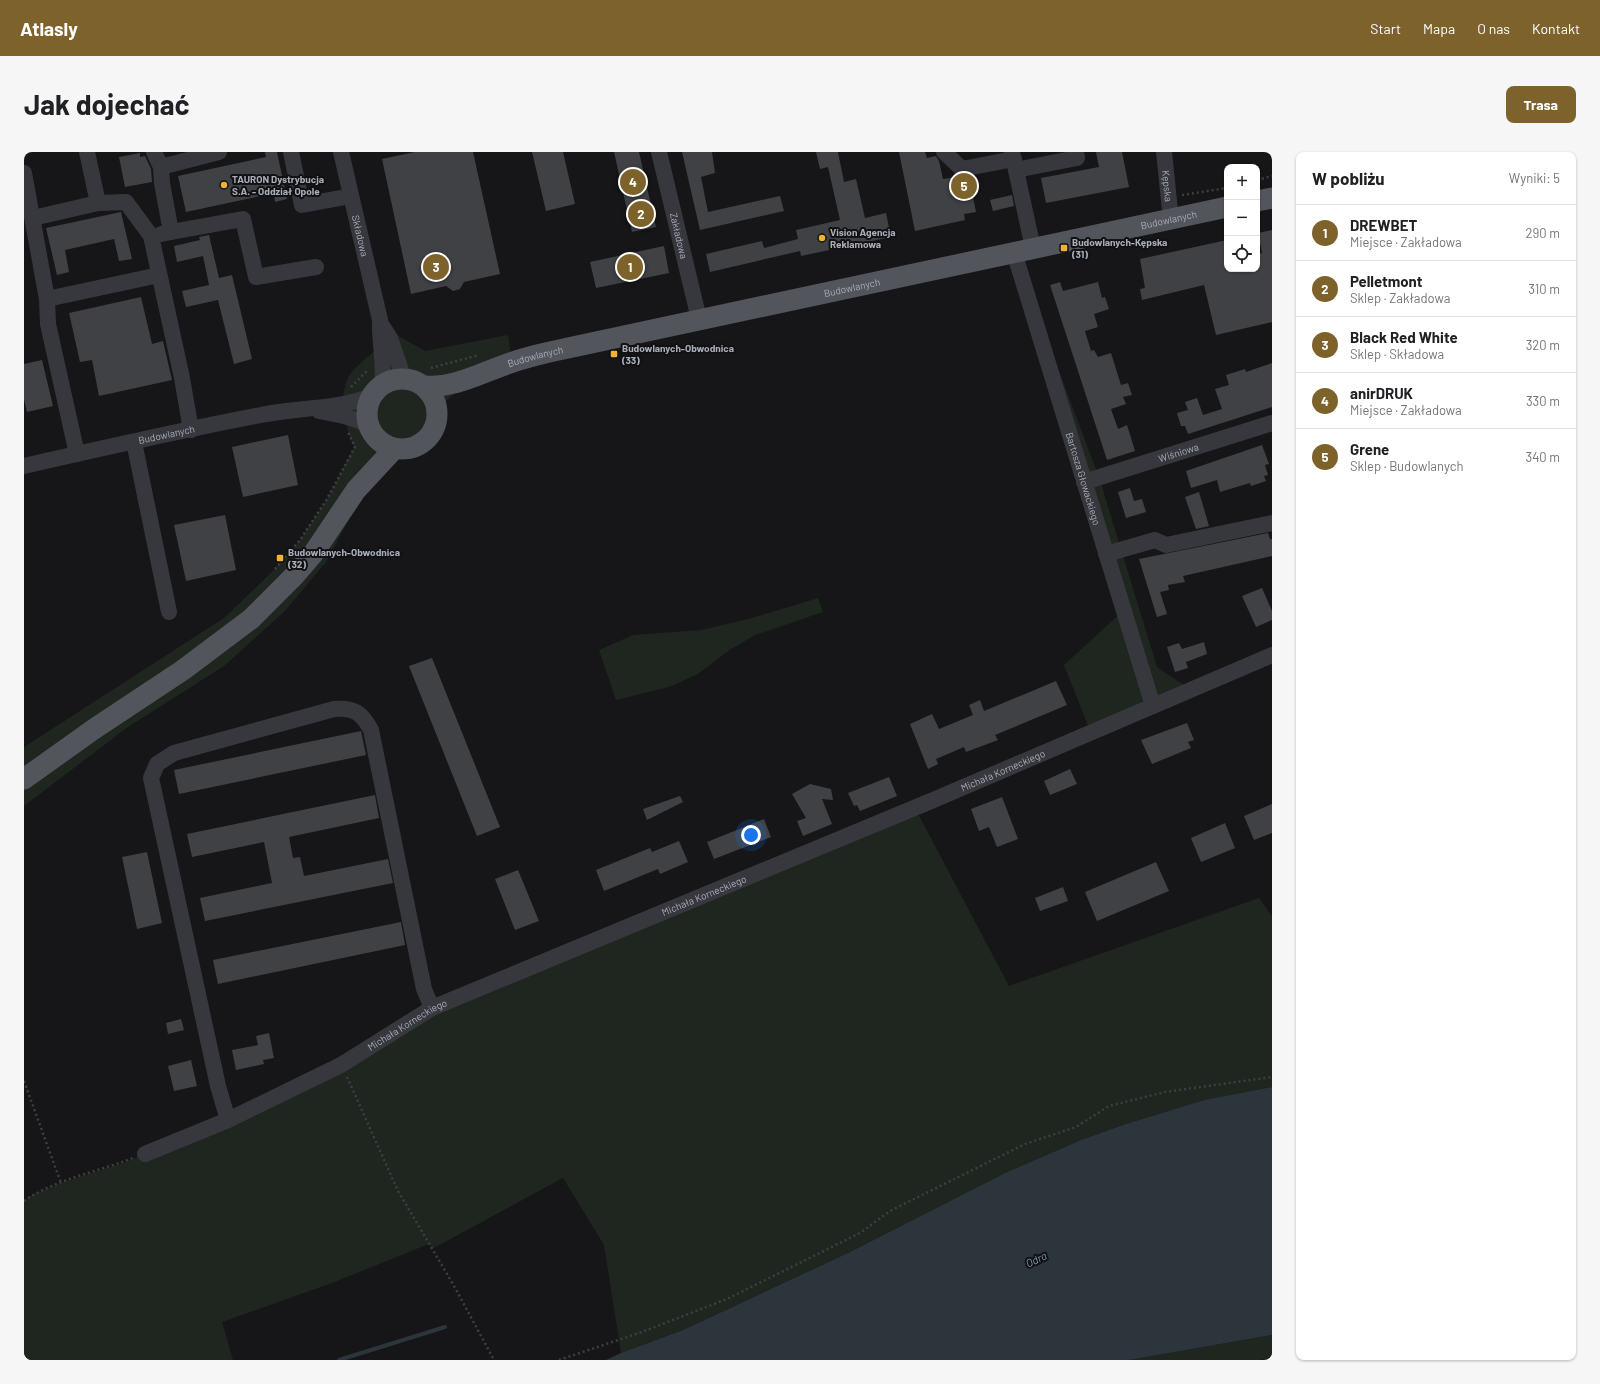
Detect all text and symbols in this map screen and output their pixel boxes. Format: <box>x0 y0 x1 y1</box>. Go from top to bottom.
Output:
text: Atlasly <box>20 17 78 40</box>
text: Start <box>1370 20 1401 37</box>
text: Mapa <box>1423 20 1455 37</box>
text: O nas <box>1477 20 1510 37</box>
text: Kontakt <box>1532 20 1580 37</box>
button: Trasa <box>1506 86 1576 123</box>
text: Jak dojechać <box>24 87 190 121</box>
map controls <box>1224 164 1260 272</box>
button: + <box>1224 164 1260 200</box>
pin: 4 <box>620 167 646 197</box>
text: W pobliżu <box>1312 168 1385 188</box>
street label: Kępska <box>1160 169 1175 202</box>
text: Wyniki: 5 <box>1509 170 1560 186</box>
pin: 5 <box>951 171 977 201</box>
place label: TAURON Dystrybucja S.A. - Oddział Opole <box>232 173 324 197</box>
marker: TAURON Dystrybucja S.A. - Oddział Opole <box>219 180 229 190</box>
pin: 2 <box>628 199 654 229</box>
button: − <box>1224 200 1260 236</box>
street label: Budowlanych <box>1139 208 1198 231</box>
street label: Zakładowa <box>668 211 690 260</box>
street label: Składowa <box>350 214 371 258</box>
text: DREWBET <box>1350 216 1417 234</box>
text: 1 <box>1323 225 1327 241</box>
text: 290 m <box>1526 225 1560 241</box>
place label: Vision Agencja Reklamowa <box>830 226 896 250</box>
marker: Vision Agencja Reklamowa <box>817 233 827 243</box>
text: Miejsce · Zakładowa <box>1350 234 1462 250</box>
place label: Budowlanych-Kępska (31) <box>1071 236 1167 260</box>
button: locate <box>1224 236 1260 272</box>
marker: Budowlanych-Kępska (31) <box>1059 243 1069 253</box>
pin: 3 <box>423 252 449 282</box>
pin: 1 <box>617 252 643 282</box>
text: Pelletmont <box>1350 272 1422 290</box>
street label: Budowlanych <box>823 275 881 299</box>
text: 2 <box>1321 281 1329 297</box>
text: 310 m <box>1528 281 1560 297</box>
text: Sklep · Zakładowa <box>1350 290 1450 306</box>
text: Black Red White <box>1350 328 1458 346</box>
text: 3 <box>1321 337 1329 353</box>
text: 320 m <box>1526 337 1560 353</box>
place label: Budowlanych-Obwodnica (33) <box>621 342 734 366</box>
street label: Budowlanych <box>506 343 564 369</box>
text: Sklep · Składowa <box>1350 346 1444 362</box>
marker: Budowlanych-Obwodnica (33) <box>609 349 619 359</box>
text: anirDRUK <box>1350 384 1413 402</box>
text: 4 <box>1321 393 1329 409</box>
text: 330 m <box>1526 393 1560 409</box>
text: Miejsce · Zakładowa <box>1350 402 1462 418</box>
street label: Budowlanych <box>137 422 196 446</box>
street label: Bartosza Głowackiego <box>1064 431 1103 526</box>
street label: Wiśniowa <box>1157 440 1200 464</box>
text: Grene <box>1350 440 1389 458</box>
text: 5 <box>1321 449 1329 465</box>
text: 340 m <box>1525 449 1560 465</box>
text: Sklep · Budowlanych <box>1350 458 1463 474</box>
place label: Budowlanych-Obwodnica (32) <box>287 546 400 570</box>
marker: Budowlanych-Obwodnica (32) <box>275 553 285 563</box>
street label: Michała Korneckiego <box>959 747 1047 794</box>
your location <box>741 825 761 845</box>
street label: Michała Korneckiego <box>660 872 748 918</box>
street label: Michała Korneckiego <box>365 996 449 1053</box>
water label: Odra <box>1023 1248 1049 1270</box>

